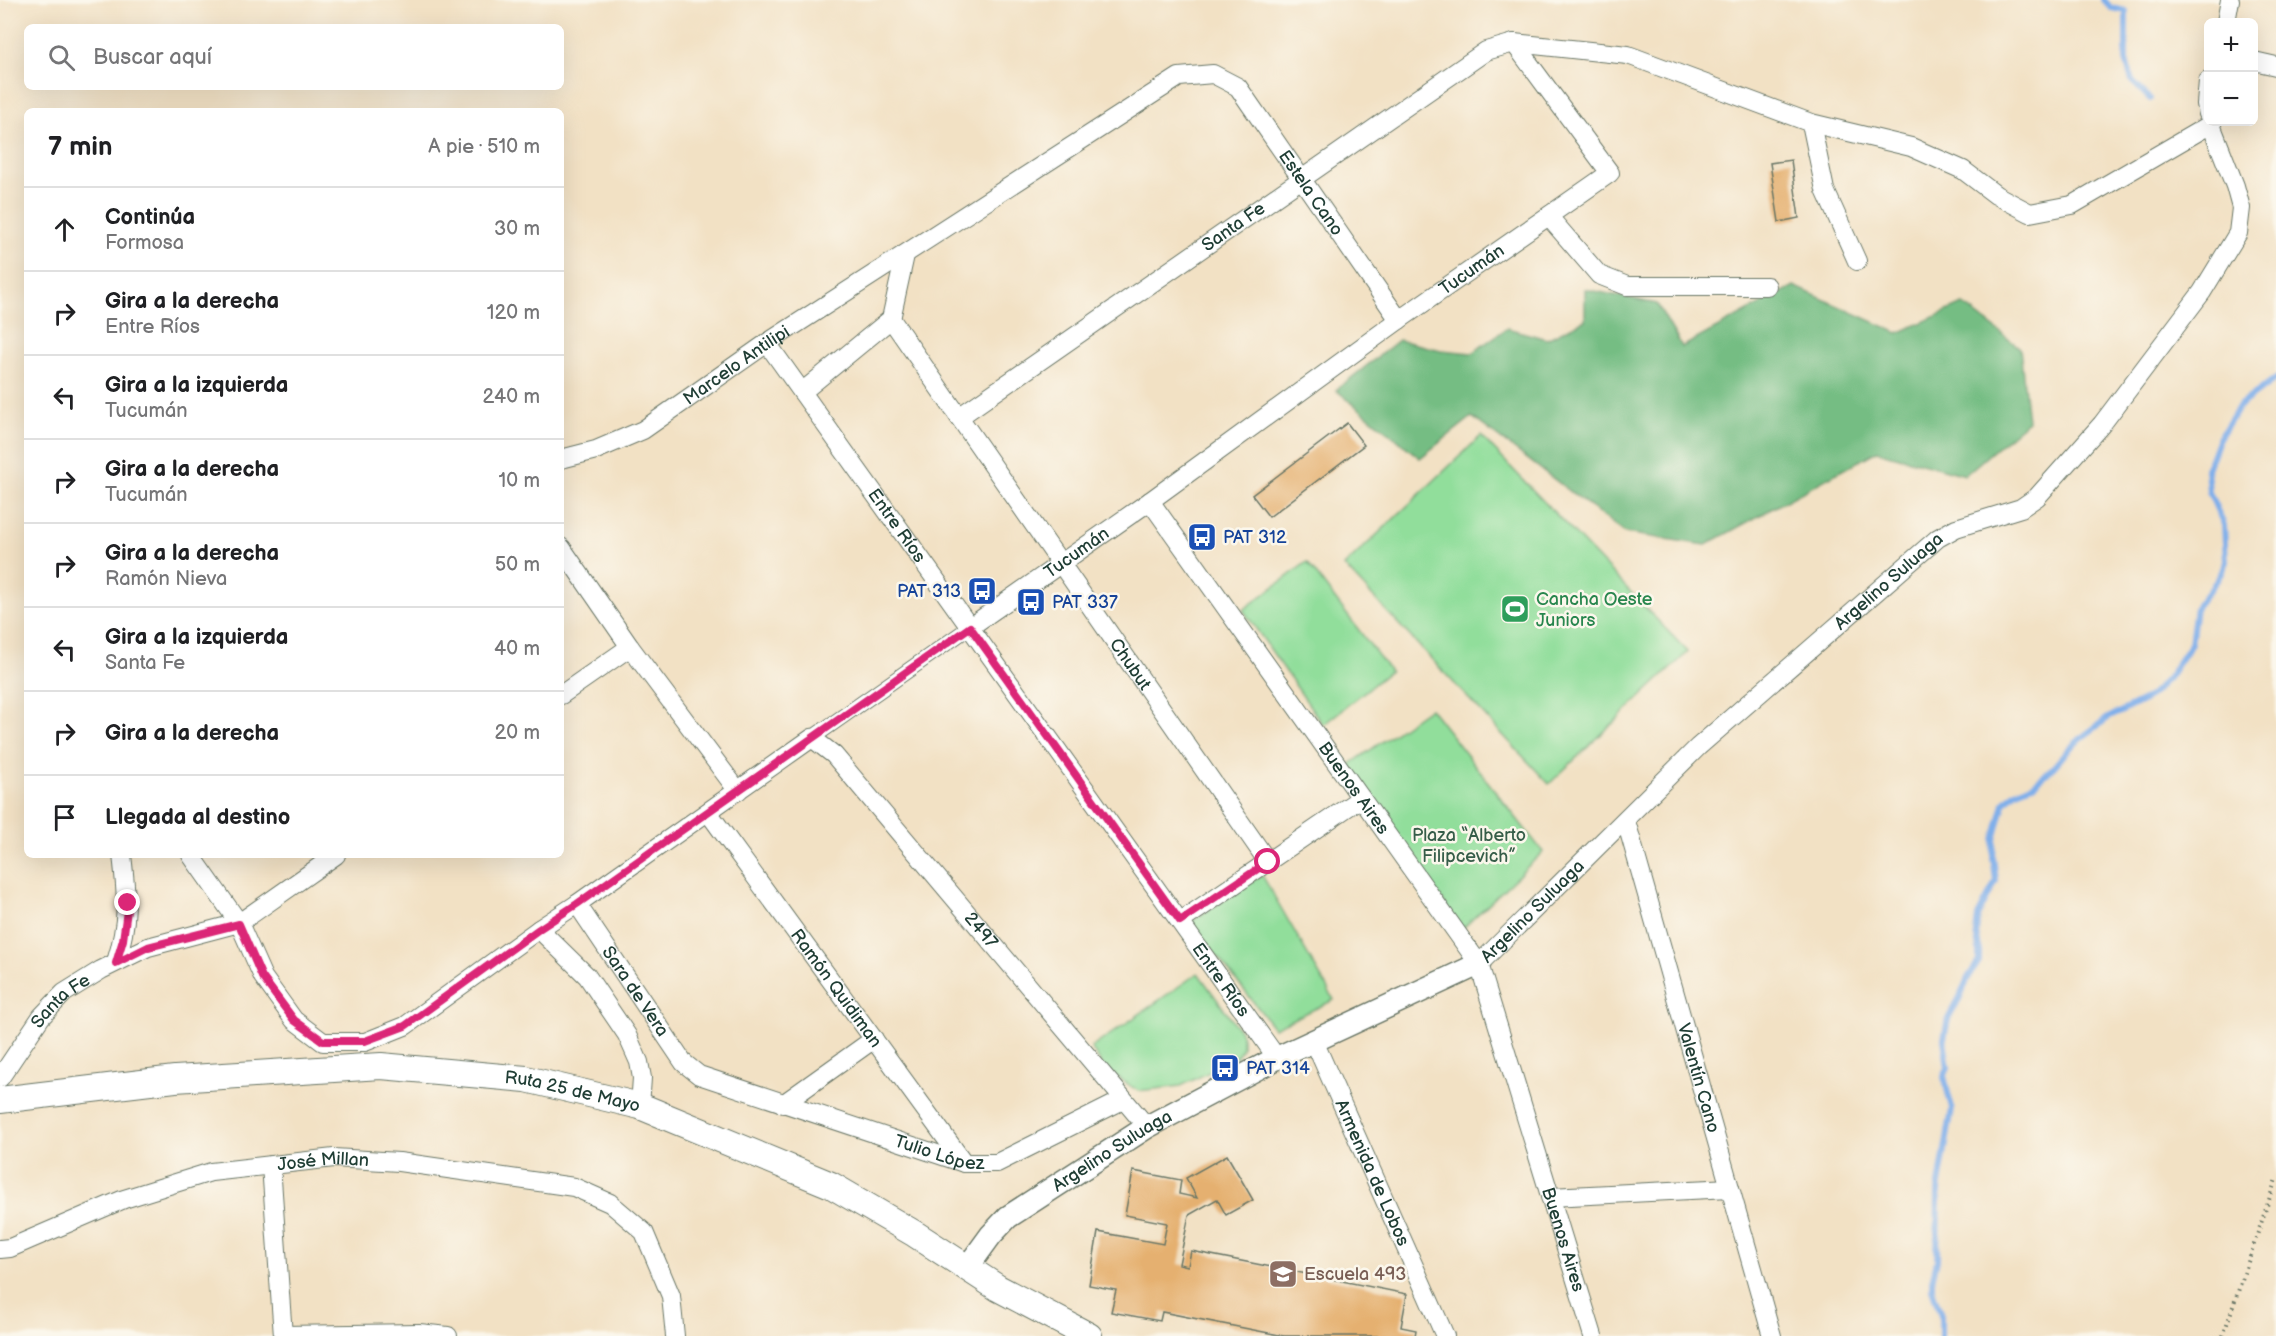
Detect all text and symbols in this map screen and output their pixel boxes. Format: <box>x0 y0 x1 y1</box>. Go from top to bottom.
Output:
map controls <box>2204 18 2258 126</box>
button: + <box>2204 18 2258 72</box>
search box <box>24 24 564 90</box>
icon: search <box>45 41 78 74</box>
text: Buscar aquí <box>93 44 212 71</box>
button: − <box>2204 72 2258 126</box>
text: 7 min <box>48 132 112 163</box>
text: A pie · 510 m <box>428 135 540 159</box>
street label: Estela Cano <box>1274 146 1348 239</box>
street label: Santa Fe <box>1198 197 1269 256</box>
text: Continúa <box>105 204 195 231</box>
icon: ahead <box>48 213 81 246</box>
text: 30 m <box>494 217 540 241</box>
text: Formosa <box>105 231 184 255</box>
street label: Tucumán <box>1435 240 1508 299</box>
text: Gira a la derecha <box>105 288 279 315</box>
icon: right <box>48 297 81 330</box>
text: 120 m <box>487 301 540 325</box>
text: Entre Ríos <box>105 315 200 339</box>
street label: Marcelo Antilipi <box>679 321 794 409</box>
text: Gira a la izquierda <box>105 372 289 399</box>
icon: left <box>48 381 81 414</box>
text: 240 m <box>483 385 540 409</box>
text: Tucumán <box>105 399 188 423</box>
text: Gira a la derecha <box>105 456 279 483</box>
icon: right <box>48 465 81 498</box>
text: 10 m <box>499 469 540 493</box>
text: Tucumán <box>105 483 188 507</box>
street label: Entre Ríos <box>864 484 930 566</box>
bus stop icon: PAT 312 <box>1186 521 1218 553</box>
street label: Tucumán <box>1040 523 1113 582</box>
place label: PAT 312 <box>1223 527 1287 548</box>
street label: Argelino Suluaga <box>1830 528 1947 634</box>
text: Gira a la derecha <box>105 540 279 567</box>
icon: right <box>48 549 81 582</box>
text: 50 m <box>495 553 540 577</box>
text: Ramón Nieva <box>105 567 227 591</box>
bus stop icon: PAT 313 <box>966 575 998 607</box>
place label: PAT 313 <box>897 581 961 602</box>
bus stop icon: PAT 337 <box>1015 586 1047 618</box>
place label: Cancha Oeste Juniors <box>1536 589 1653 631</box>
place label: PAT 337 <box>1052 592 1118 613</box>
sports icon: Cancha Oeste Juniors <box>1499 593 1531 625</box>
text: Gira a la izquierda <box>105 624 289 651</box>
icon: left <box>48 633 81 666</box>
street label: Chubut <box>1105 634 1156 694</box>
text: 40 m <box>494 637 540 661</box>
text: Santa Fe <box>105 651 185 675</box>
icon: right <box>48 717 81 750</box>
text: Gira a la derecha <box>105 720 279 747</box>
text: 20 m <box>495 721 540 745</box>
street label: Buenos Aires <box>1314 738 1394 838</box>
icon: arrive <box>48 801 81 834</box>
text: Llegada al destino <box>105 804 290 831</box>
park label: Plaza “Alberto Filipcevich” <box>1412 825 1526 867</box>
route start <box>1254 848 1280 874</box>
street label: Argelino Suluaga <box>1476 855 1588 967</box>
route end <box>114 889 140 915</box>
street label: 2497 <box>960 908 1002 952</box>
street label: Ramón Quidiman <box>786 925 887 1051</box>
street label: Entre Ríos <box>1188 939 1255 1021</box>
street label: Sara de Vera <box>598 942 673 1040</box>
street label: Santa Fe <box>26 969 94 1032</box>
street label: Valentín Cano <box>1673 1021 1724 1135</box>
bus stop icon: PAT 314 <box>1209 1052 1241 1084</box>
place label: PAT 314 <box>1246 1058 1310 1079</box>
street label: Ruta 25 de Mayo <box>504 1067 642 1116</box>
street label: Armenida de Lobos <box>1331 1096 1414 1249</box>
street label: Argelino Suluaga <box>1048 1105 1175 1196</box>
street label: Tulio López <box>892 1130 985 1174</box>
street label: José Millan <box>276 1147 370 1175</box>
street label: Buenos Aires <box>1537 1185 1589 1294</box>
school or university icon: Escuela 493 <box>1267 1258 1299 1290</box>
place label: Escuela 493 <box>1304 1264 1406 1285</box>

